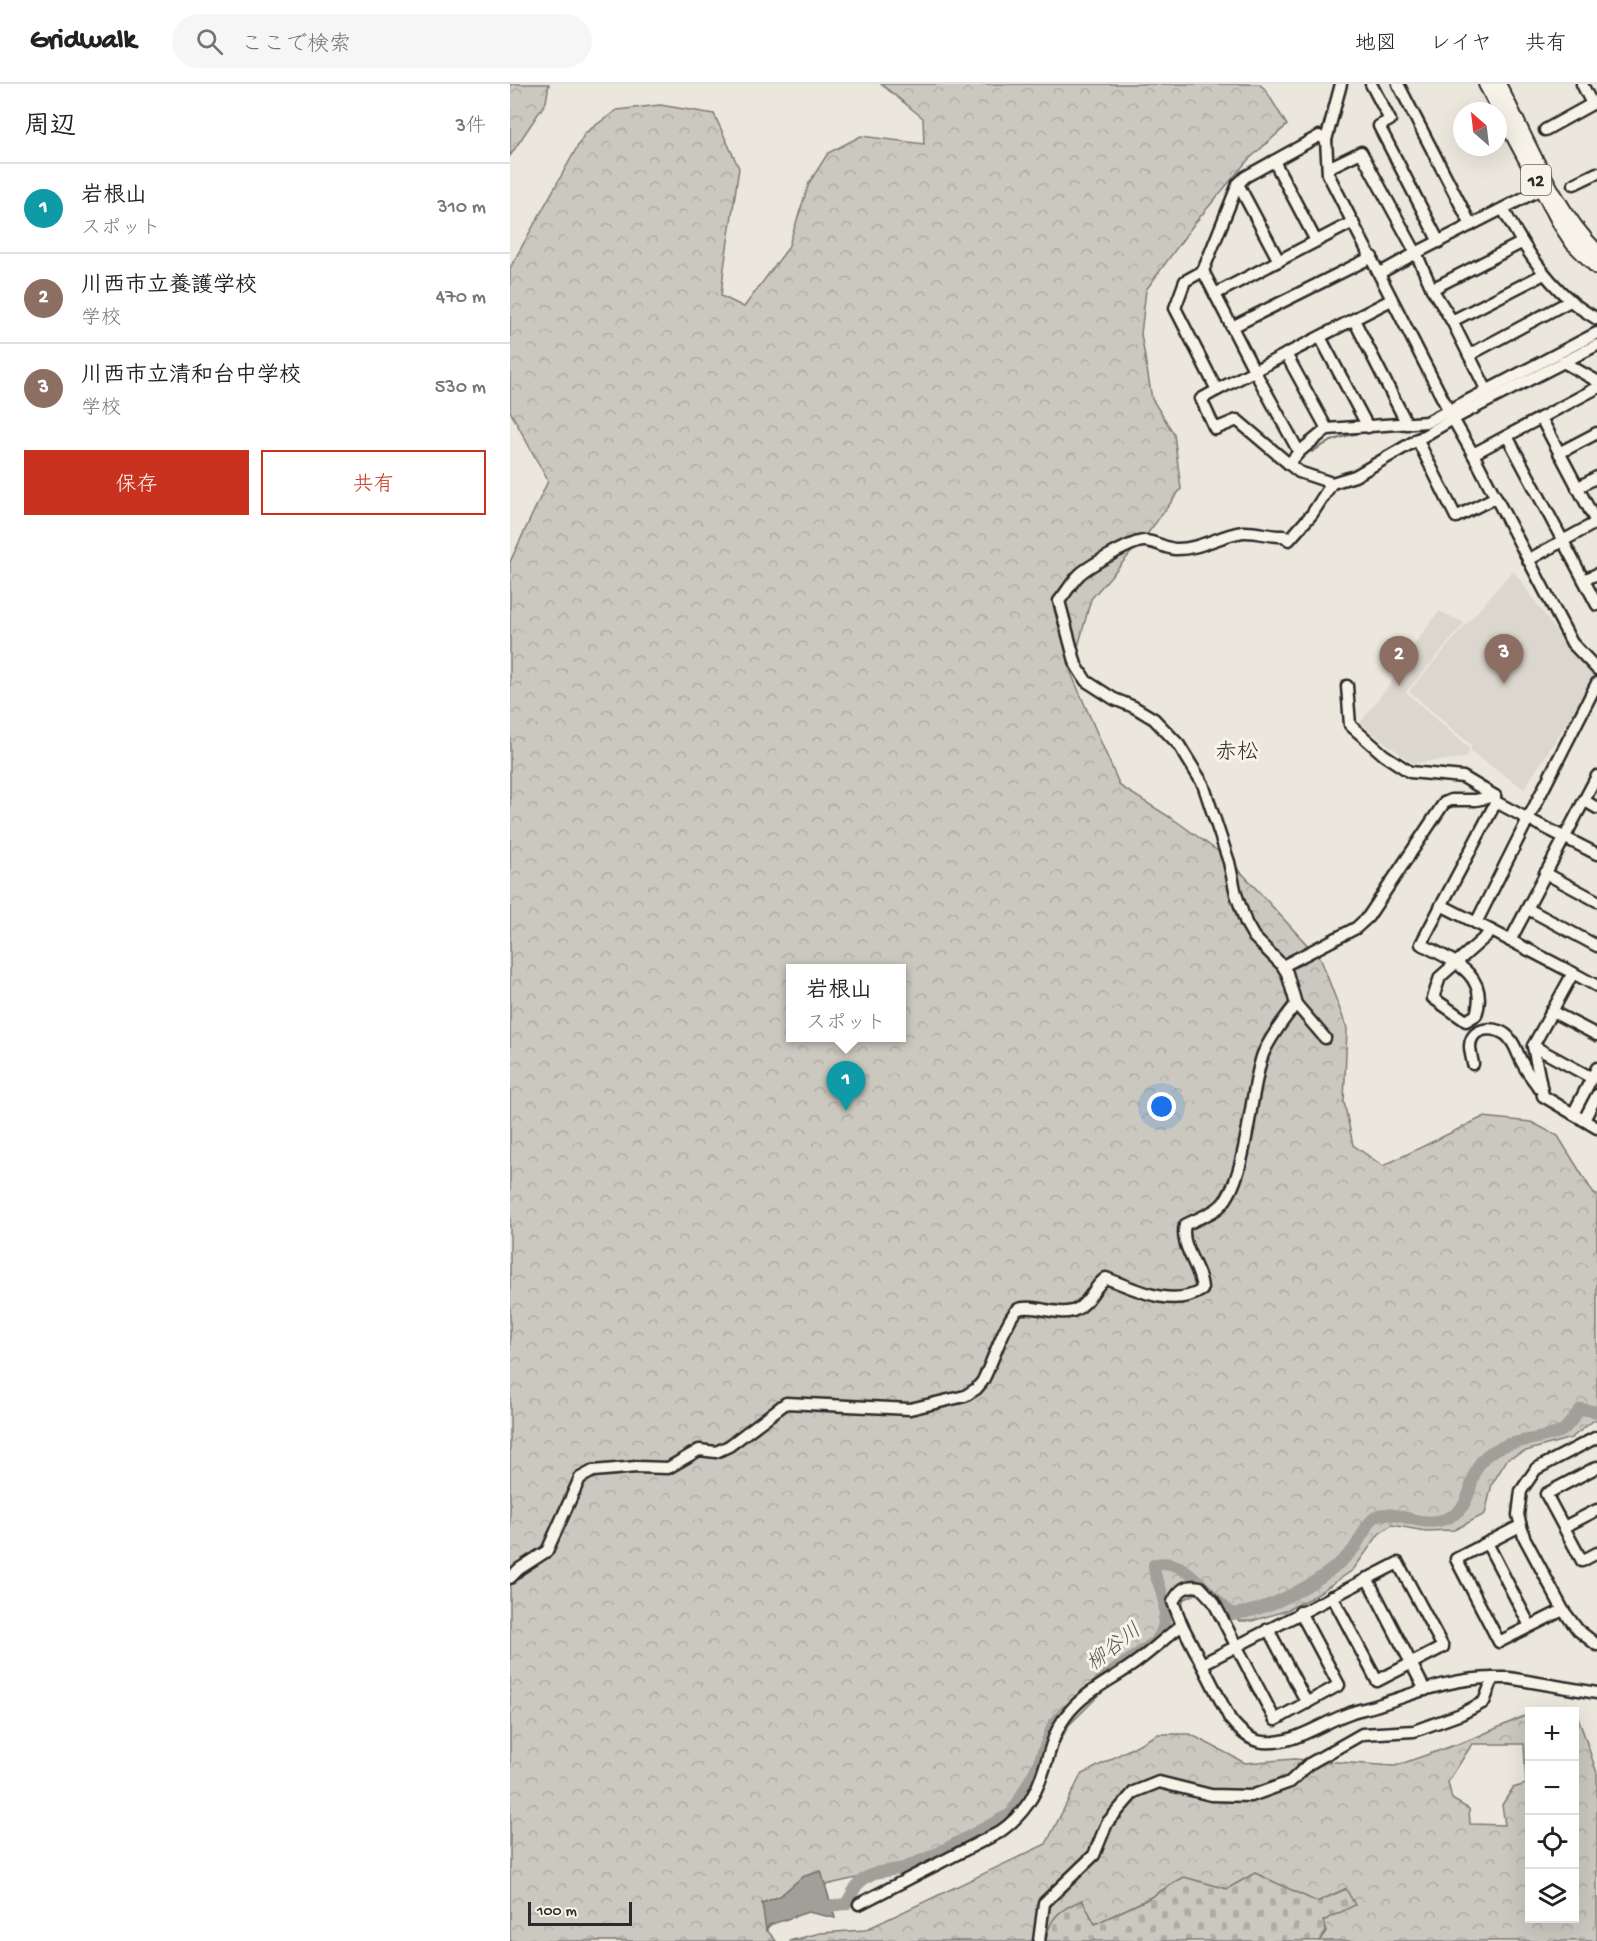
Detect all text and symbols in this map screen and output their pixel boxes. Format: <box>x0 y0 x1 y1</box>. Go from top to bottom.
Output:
search box <box>172 14 592 68</box>
text: Gridwalk <box>30 25 136 58</box>
icon: search <box>193 25 226 58</box>
text: ここで検索 <box>241 33 351 59</box>
text: 地図 <box>1355 33 1397 58</box>
text: レイヤ <box>1430 33 1492 58</box>
text: 共有 <box>1525 33 1567 58</box>
north arrow <box>1453 102 1507 156</box>
text: 周辺 <box>24 113 76 144</box>
text: 3件 <box>456 116 486 139</box>
road number: 12 <box>1521 165 1551 195</box>
text: 岩根山 <box>81 184 147 210</box>
text: 1 <box>39 197 48 220</box>
text: 310 m <box>437 197 486 220</box>
text: スポット <box>81 218 161 241</box>
text: 川西市立養護学校 <box>81 274 257 300</box>
text: 2 <box>39 287 48 310</box>
text: 470 m <box>436 287 486 310</box>
text: 学校 <box>81 308 121 331</box>
text: 川西市立清和台中学校 <box>81 364 301 390</box>
text: 3 <box>38 377 49 400</box>
text: 530 m <box>435 377 486 400</box>
text: 学校 <box>81 398 121 421</box>
button: 保存 <box>24 450 249 515</box>
button: 共有 <box>261 450 486 515</box>
pin: 3 <box>1484 634 1524 684</box>
pin: 2 <box>1380 636 1418 686</box>
district label: 赤松 <box>1215 740 1259 767</box>
popup <box>786 964 906 1042</box>
text: 岩根山 <box>806 979 872 1005</box>
text: スポット <box>806 1013 886 1036</box>
pin: 1 <box>826 1062 866 1111</box>
your location <box>1147 1092 1176 1121</box>
water label: 柳谷川 <box>1082 1619 1148 1678</box>
map controls <box>1525 1707 1579 1923</box>
button: + <box>1525 1707 1579 1761</box>
button: − <box>1525 1761 1579 1815</box>
button: locate <box>1525 1815 1579 1869</box>
button: layers <box>1525 1869 1579 1923</box>
scale bar <box>528 1899 632 1926</box>
text: 100 m <box>537 1903 577 1922</box>

